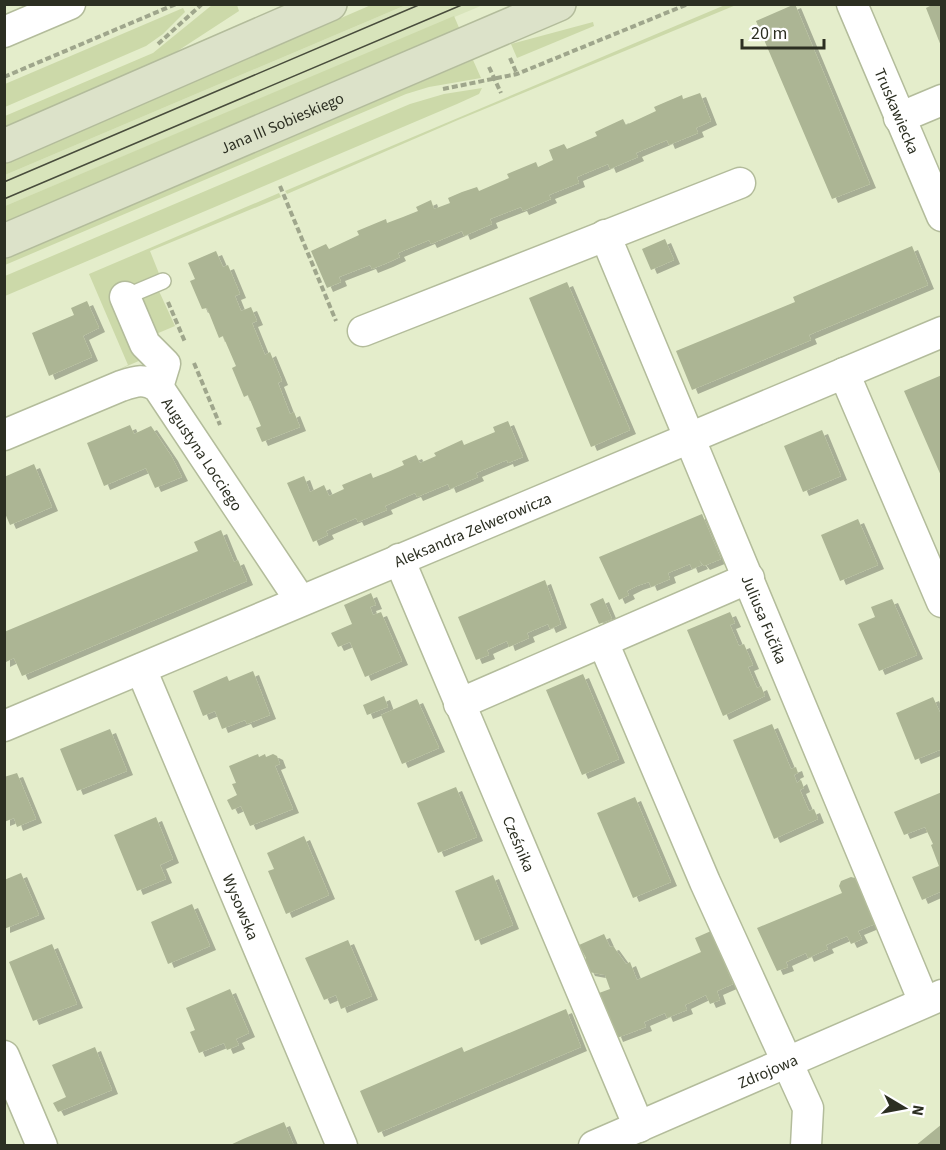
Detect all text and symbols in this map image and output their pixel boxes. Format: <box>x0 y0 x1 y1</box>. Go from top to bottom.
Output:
scale bar <box>742 12 824 50</box>
text: 20 m <box>751 21 787 46</box>
street label: Truskawiecka <box>868 65 924 157</box>
street label: Jana III Sobieskiego <box>217 87 347 159</box>
street label: Augustyna Locciego <box>156 393 248 516</box>
street label: Aleksandra Zelwerowicza <box>391 487 555 573</box>
street label: Juliusa Fučíka <box>736 572 792 667</box>
street label: Cześnika <box>497 813 540 875</box>
street label: Wysowska <box>217 871 264 943</box>
street label: Zdrojowa <box>734 1049 801 1094</box>
north arrow <box>874 1078 934 1138</box>
text: N <box>906 1103 930 1118</box>

